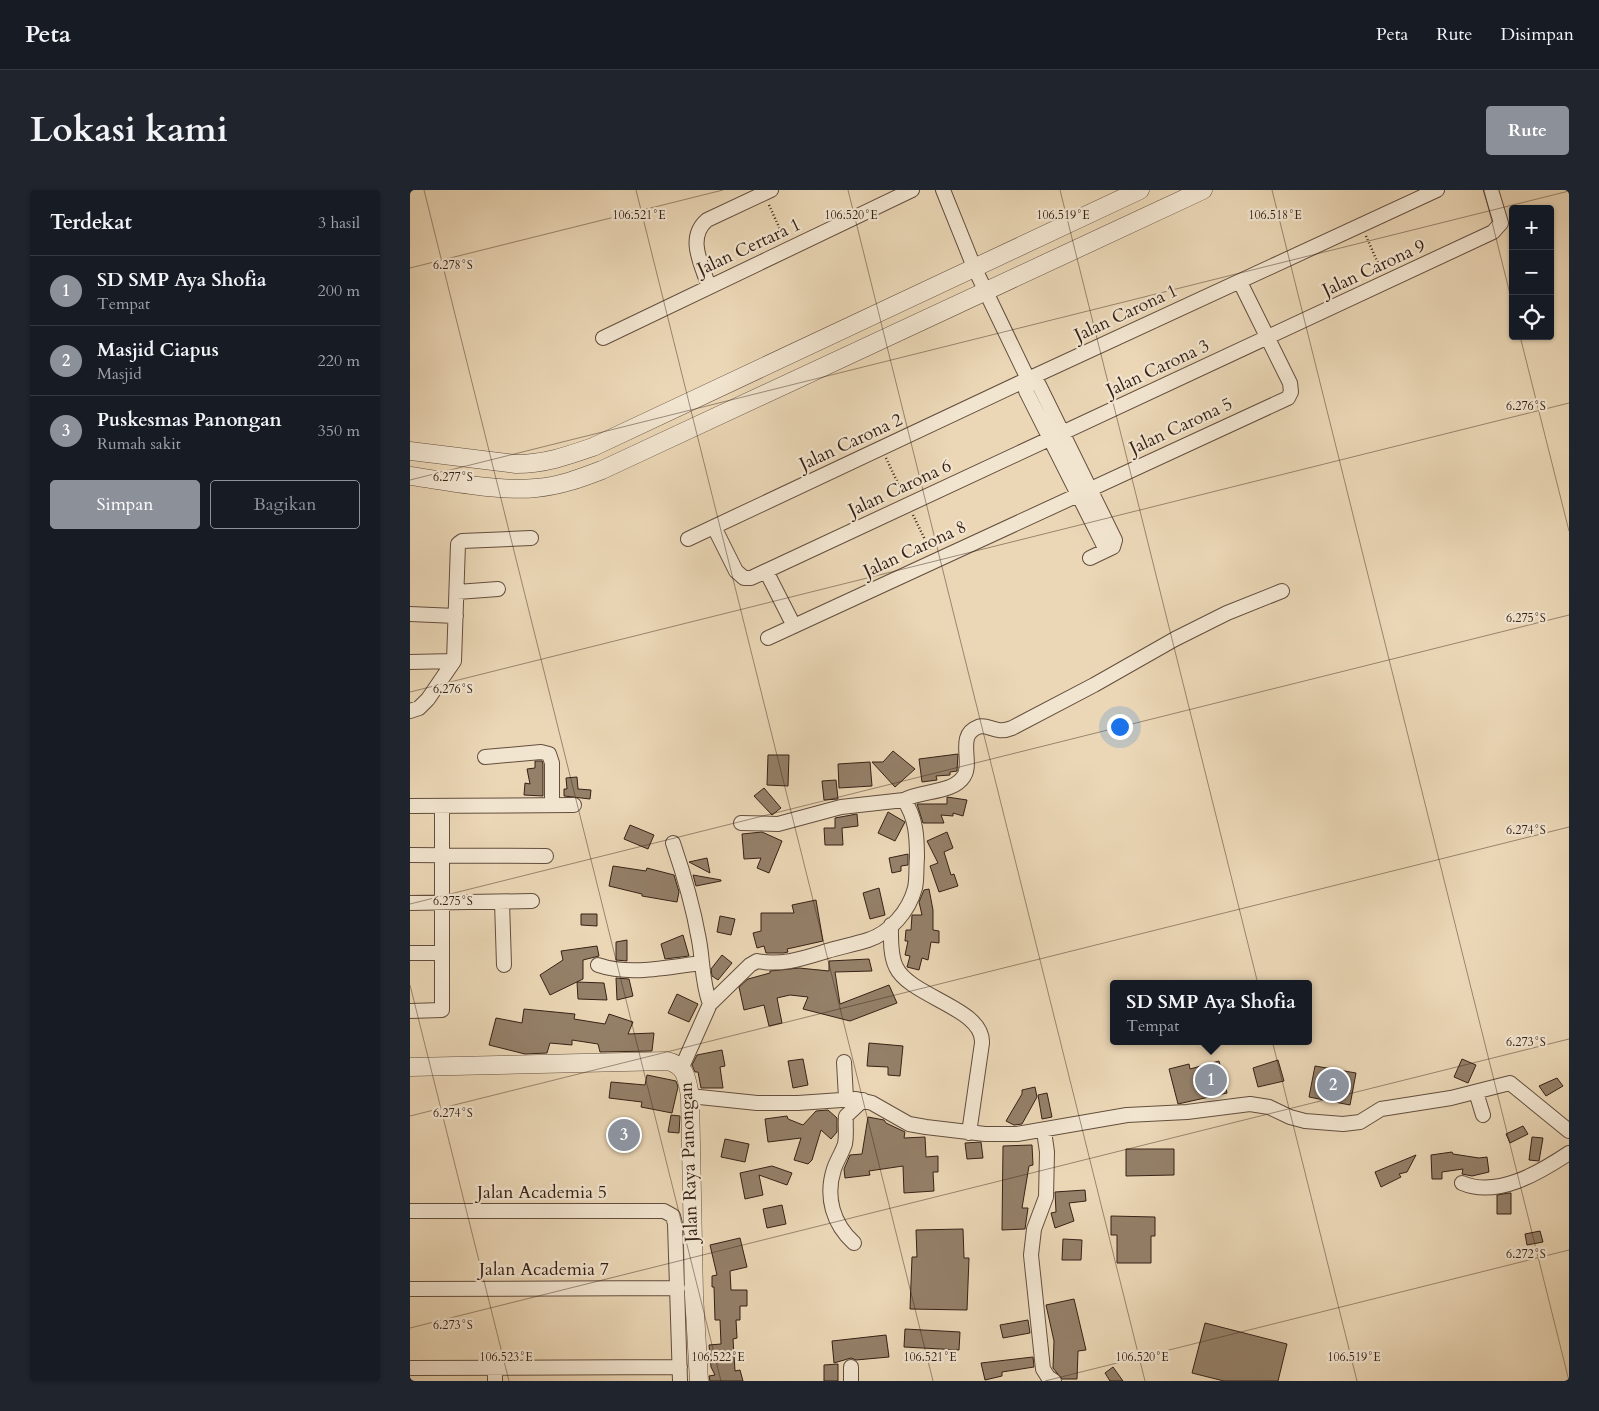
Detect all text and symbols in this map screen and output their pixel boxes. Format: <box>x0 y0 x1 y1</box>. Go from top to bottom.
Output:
text: Peta <box>25 18 71 51</box>
text: Peta <box>1376 22 1408 47</box>
text: Rute <box>1436 22 1472 47</box>
text: Disimpan <box>1500 22 1574 47</box>
text: Lokasi kami <box>30 106 228 154</box>
button: Rute <box>1486 106 1569 155</box>
map controls <box>1509 205 1554 340</box>
button: + <box>1509 205 1554 250</box>
text: 106.521°E <box>612 207 666 223</box>
text: 106.520°E <box>824 207 878 223</box>
text: 106.519°E <box>1036 207 1090 223</box>
text: 106.518°E <box>1248 207 1302 223</box>
text: Terdekat <box>50 208 132 237</box>
text: 3 hasil <box>318 212 360 234</box>
street label: Jalan Certara 1 <box>690 212 805 283</box>
street label: Jalan Carona 9 <box>1316 233 1430 304</box>
button: − <box>1509 250 1554 295</box>
text: 6.278°S <box>433 257 473 273</box>
text: SD SMP Aya Shofia <box>97 267 266 293</box>
street label: Jalan Carona 1 <box>1068 278 1182 349</box>
text: 1 <box>62 280 70 302</box>
text: 200 m <box>318 280 360 302</box>
text: Tempat <box>97 293 150 315</box>
button: locate <box>1509 295 1554 340</box>
street label: Jalan Carona 3 <box>1100 333 1214 404</box>
text: Masjid Ciapus <box>97 337 219 363</box>
text: 2 <box>62 350 70 372</box>
text: 220 m <box>318 350 360 372</box>
text: Masjid <box>97 363 142 385</box>
street label: Jalan Carona 5 <box>1123 391 1237 462</box>
text: 6.276°S <box>1506 398 1546 414</box>
text: Puskesmas Panongan <box>97 407 282 433</box>
street label: Jalan Carona 2 <box>793 407 907 478</box>
text: 3 <box>62 420 70 442</box>
text: 350 m <box>318 420 360 442</box>
text: Rumah sakit <box>97 433 181 455</box>
street label: Jalan Carona 6 <box>842 453 956 524</box>
text: 6.277°S <box>433 469 473 485</box>
button: Simpan <box>50 480 200 529</box>
button: Bagikan <box>210 480 360 529</box>
street label: Jalan Carona 8 <box>857 514 971 585</box>
text: 6.275°S <box>1506 610 1546 626</box>
text: 6.276°S <box>433 681 473 697</box>
your location <box>1107 714 1133 740</box>
text: 6.274°S <box>1506 822 1546 838</box>
text: 6.275°S <box>433 893 473 909</box>
popup <box>1110 980 1312 1045</box>
text: SD SMP Aya Shofia <box>1126 989 1296 1015</box>
text: Tempat <box>1126 1015 1179 1037</box>
text: 6.273°S <box>1506 1034 1546 1050</box>
pin: 1 <box>1195 1061 1227 1099</box>
pin: 2 <box>1317 1066 1349 1104</box>
street label: Jalan Raya Panongan <box>674 1081 704 1246</box>
text: 6.274°S <box>433 1105 473 1121</box>
pin: 3 <box>608 1116 640 1154</box>
street label: Jalan Academia 5 <box>474 1180 607 1205</box>
text: 6.272°S <box>1506 1246 1546 1262</box>
street label: Jalan Academia 7 <box>476 1257 609 1282</box>
text: 6.273°S <box>433 1317 473 1333</box>
text: 106.523°E <box>479 1349 533 1365</box>
text: 106.522°E <box>691 1349 745 1365</box>
text: 106.521°E <box>903 1349 957 1365</box>
text: 106.520°E <box>1115 1349 1169 1365</box>
text: 106.519°E <box>1327 1349 1381 1365</box>

